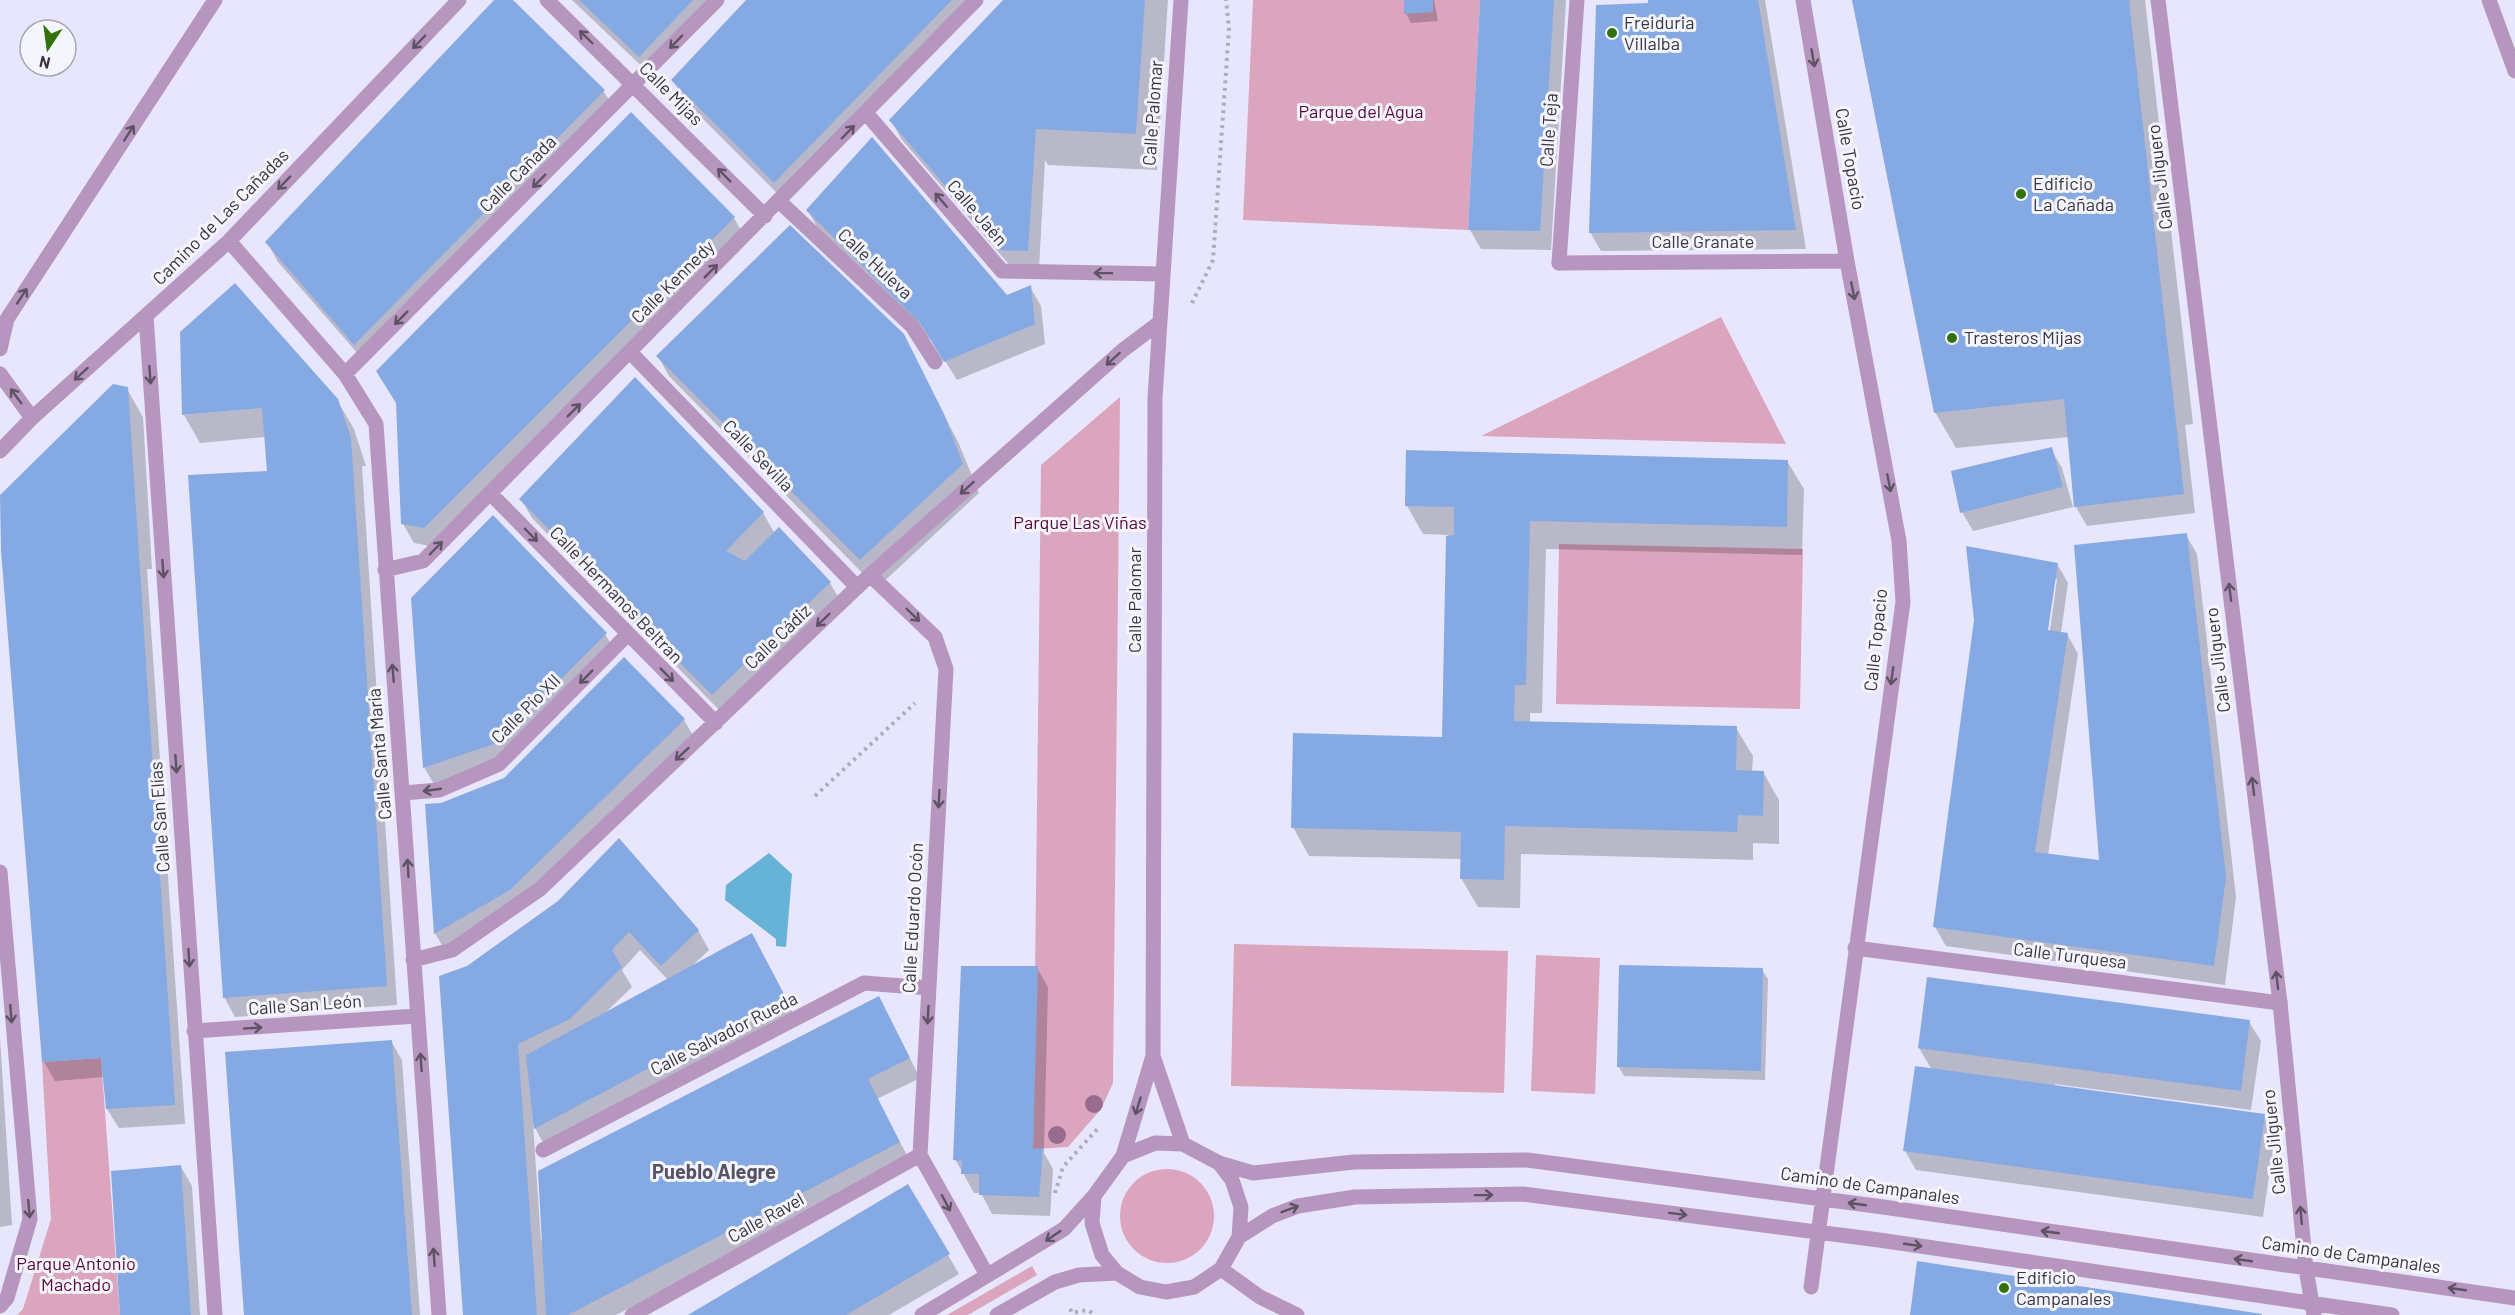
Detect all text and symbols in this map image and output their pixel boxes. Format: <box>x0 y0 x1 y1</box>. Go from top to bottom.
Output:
place label: Freiduria Villalba <box>1624 11 1694 54</box>
north arrow <box>18 18 78 78</box>
marker: Freiduria Villalba <box>1605 26 1619 40</box>
one-way arrow <box>578 30 593 45</box>
one-way arrow <box>669 34 683 49</box>
one-way arrow <box>412 35 426 50</box>
one-way arrow <box>1808 47 1819 67</box>
text: N <box>37 53 52 74</box>
street label: Calle Mijas <box>635 57 708 130</box>
street label: Calle Palomar <box>1137 59 1167 166</box>
street label: Calle Teja <box>1534 92 1562 167</box>
park label: Parque del Agua <box>1298 100 1424 122</box>
street label: Calle Topacio <box>1831 106 1871 212</box>
street label: Calle Jilguero <box>2142 123 2176 231</box>
one-way arrow <box>123 125 135 142</box>
one-way arrow <box>841 125 855 140</box>
street label: Calle Cañada <box>474 130 560 216</box>
street label: Camino de Las Cañadas <box>148 144 293 289</box>
one-way arrow <box>717 167 731 182</box>
place label: Edificio La Cañada <box>2033 172 2114 215</box>
one-way arrow <box>531 173 546 188</box>
street label: Calle Jaén <box>943 175 1012 250</box>
one-way arrow <box>277 176 292 191</box>
marker: Edificio La Cañada <box>2014 187 2028 201</box>
one-way arrow <box>934 193 948 208</box>
street label: Calle Huleva <box>834 223 918 303</box>
street label: Calle Granate <box>1652 230 1754 252</box>
street label: Calle Kennedy <box>626 235 719 328</box>
one-way arrow <box>704 264 719 279</box>
one-way arrow <box>1094 267 1114 279</box>
one-way arrow <box>1848 281 1859 301</box>
one-way arrow <box>16 288 28 305</box>
one-way arrow <box>393 311 408 326</box>
place label: Trasteros Mijas <box>1964 326 2082 348</box>
marker: Trasteros Mijas <box>1945 331 1959 345</box>
one-way arrow <box>1106 352 1121 366</box>
one-way arrow <box>145 364 156 384</box>
one-way arrow <box>74 367 89 381</box>
one-way arrow <box>10 389 22 405</box>
one-way arrow <box>566 402 581 417</box>
street label: Calle Sevilla <box>719 415 799 496</box>
one-way arrow <box>1884 473 1895 492</box>
one-way arrow <box>959 482 975 495</box>
park label: Parque Las Viñas <box>1013 511 1147 533</box>
street label: Calle Hermanos Beltran <box>546 521 688 667</box>
one-way arrow <box>523 527 538 542</box>
one-way arrow <box>429 540 444 555</box>
street label: Calle Palomar <box>1123 547 1145 653</box>
one-way arrow <box>158 559 169 579</box>
one-way arrow <box>2224 583 2235 603</box>
street label: Calle Topacio <box>1859 587 1891 692</box>
street label: Calle Cádiz <box>740 599 815 673</box>
street label: Calle Jilguero <box>2200 606 2234 714</box>
one-way arrow <box>905 608 920 623</box>
one-way arrow <box>816 613 831 627</box>
one-way arrow <box>387 664 398 684</box>
one-way arrow <box>1887 666 1898 686</box>
one-way arrow <box>659 667 674 682</box>
street label: Calle Pío XII <box>486 669 565 748</box>
one-way arrow <box>578 669 593 684</box>
street label: Calle Santa María <box>362 687 396 821</box>
one-way arrow <box>675 747 690 762</box>
one-way arrow <box>171 753 182 773</box>
street label: Calle San Elías <box>144 761 174 873</box>
one-way arrow <box>2248 777 2259 796</box>
one-way arrow <box>423 784 443 795</box>
one-way arrow <box>933 788 944 808</box>
street label: Calle Eduardo Ocón <box>897 842 927 994</box>
one-way arrow <box>402 858 413 878</box>
street label: Calle Turquesa <box>2012 937 2128 973</box>
one-way arrow <box>184 948 195 968</box>
one-way arrow <box>2271 970 2282 990</box>
street label: Calle Salvador Rueda <box>646 987 801 1080</box>
street label: Calle San León <box>247 989 362 1019</box>
one-way arrow <box>6 1004 17 1024</box>
one-way arrow <box>922 1004 933 1024</box>
one-way arrow <box>242 1022 262 1033</box>
one-way arrow <box>415 1053 426 1073</box>
street label: Calle Jilguero <box>2257 1088 2289 1196</box>
one-way arrow <box>1132 1096 1143 1115</box>
district label: Pueblo Alegre <box>652 1159 776 1183</box>
street label: Camino de Campanales <box>1779 1162 1961 1208</box>
street label: Calle Ravel <box>724 1187 807 1247</box>
one-way arrow <box>1473 1189 1493 1201</box>
one-way arrow <box>940 1194 952 1211</box>
one-way arrow <box>24 1198 35 1218</box>
one-way arrow <box>1848 1198 1868 1209</box>
one-way arrow <box>1280 1203 1299 1214</box>
one-way arrow <box>2295 1206 2306 1226</box>
one-way arrow <box>1667 1208 1687 1219</box>
one-way arrow <box>2041 1226 2061 1237</box>
one-way arrow <box>1045 1230 1061 1242</box>
street label: Camino de Campanales <box>2260 1231 2442 1277</box>
one-way arrow <box>1902 1239 1922 1250</box>
one-way arrow <box>429 1247 440 1267</box>
park label: Parque Antonio Machado <box>16 1252 136 1295</box>
one-way arrow <box>2234 1254 2254 1265</box>
place label: Edificio Campanales <box>2016 1266 2111 1309</box>
marker: Edificio Campanales <box>1997 1281 2011 1295</box>
one-way arrow <box>2448 1284 2467 1295</box>

